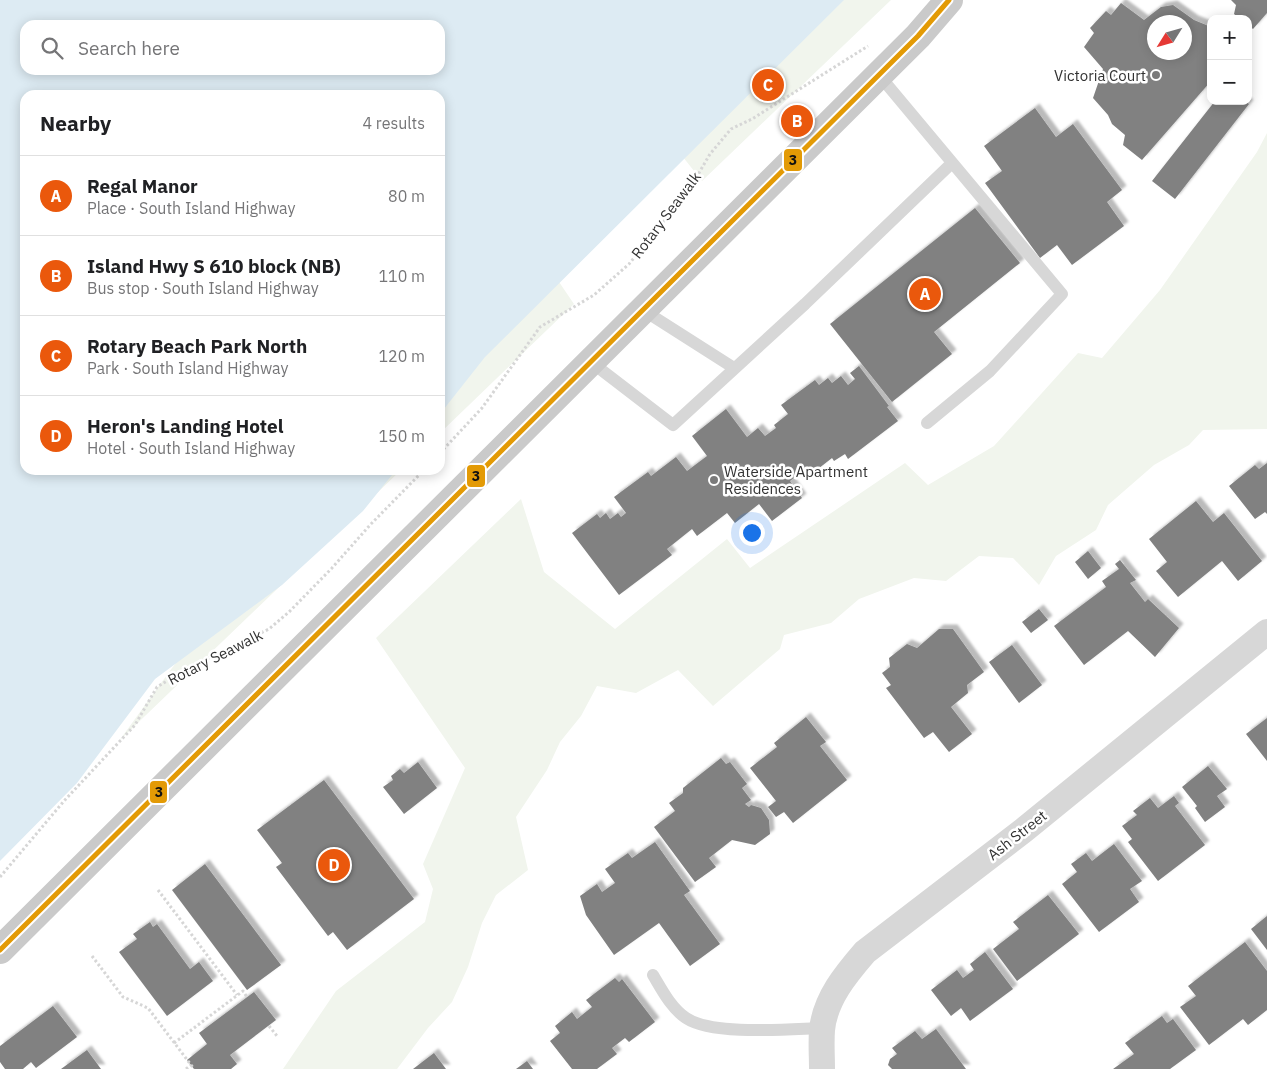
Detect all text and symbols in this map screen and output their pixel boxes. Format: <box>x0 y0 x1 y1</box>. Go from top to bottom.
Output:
north arrow <box>1147 15 1192 60</box>
map controls <box>1207 15 1252 105</box>
button: + <box>1207 15 1252 60</box>
search box <box>20 20 445 75</box>
icon: search <box>38 34 66 62</box>
text: Search here <box>78 36 180 60</box>
button: − <box>1207 60 1252 105</box>
pin: C <box>752 66 784 104</box>
place label: Victoria Court <box>1054 66 1146 85</box>
marker: Victoria Court <box>1150 69 1162 81</box>
pin: B <box>781 102 813 140</box>
text: Nearby <box>40 109 111 137</box>
text: 4 results <box>362 113 425 133</box>
line badge: 3 <box>783 148 803 172</box>
text: 3 <box>789 151 797 169</box>
street label: Rotary Seawalk <box>627 168 705 262</box>
text: Regal Manor <box>87 174 198 198</box>
text: A <box>51 186 61 206</box>
text: 80 m <box>388 186 425 206</box>
text: Place · South Island Highway <box>87 198 296 218</box>
text: Island Hwy S 610 block (NB) <box>87 254 341 278</box>
text: B <box>51 266 61 286</box>
text: 110 m <box>378 266 425 286</box>
pin: A <box>909 275 941 313</box>
text: Bus stop · South Island Highway <box>87 278 319 298</box>
text: Rotary Beach Park North <box>87 334 307 358</box>
text: C <box>51 346 61 366</box>
text: 120 m <box>378 346 425 366</box>
text: Park · South Island Highway <box>87 358 289 378</box>
text: Heron's Landing Hotel <box>87 414 283 438</box>
text: D <box>50 426 62 446</box>
text: 150 m <box>378 426 425 446</box>
text: Hotel · South Island Highway <box>87 438 295 458</box>
place label: Waterside Apartment Residences <box>724 462 868 498</box>
line badge: 3 <box>466 464 486 488</box>
text: 3 <box>472 467 480 485</box>
marker: Waterside Apartment Residences <box>708 474 720 486</box>
your location <box>739 520 765 546</box>
street label: Rotary Seawalk <box>164 625 266 689</box>
line badge: 3 <box>149 780 168 804</box>
text: 3 <box>155 783 163 801</box>
street label: Ash Street <box>984 806 1050 864</box>
pin: D <box>318 846 350 884</box>

